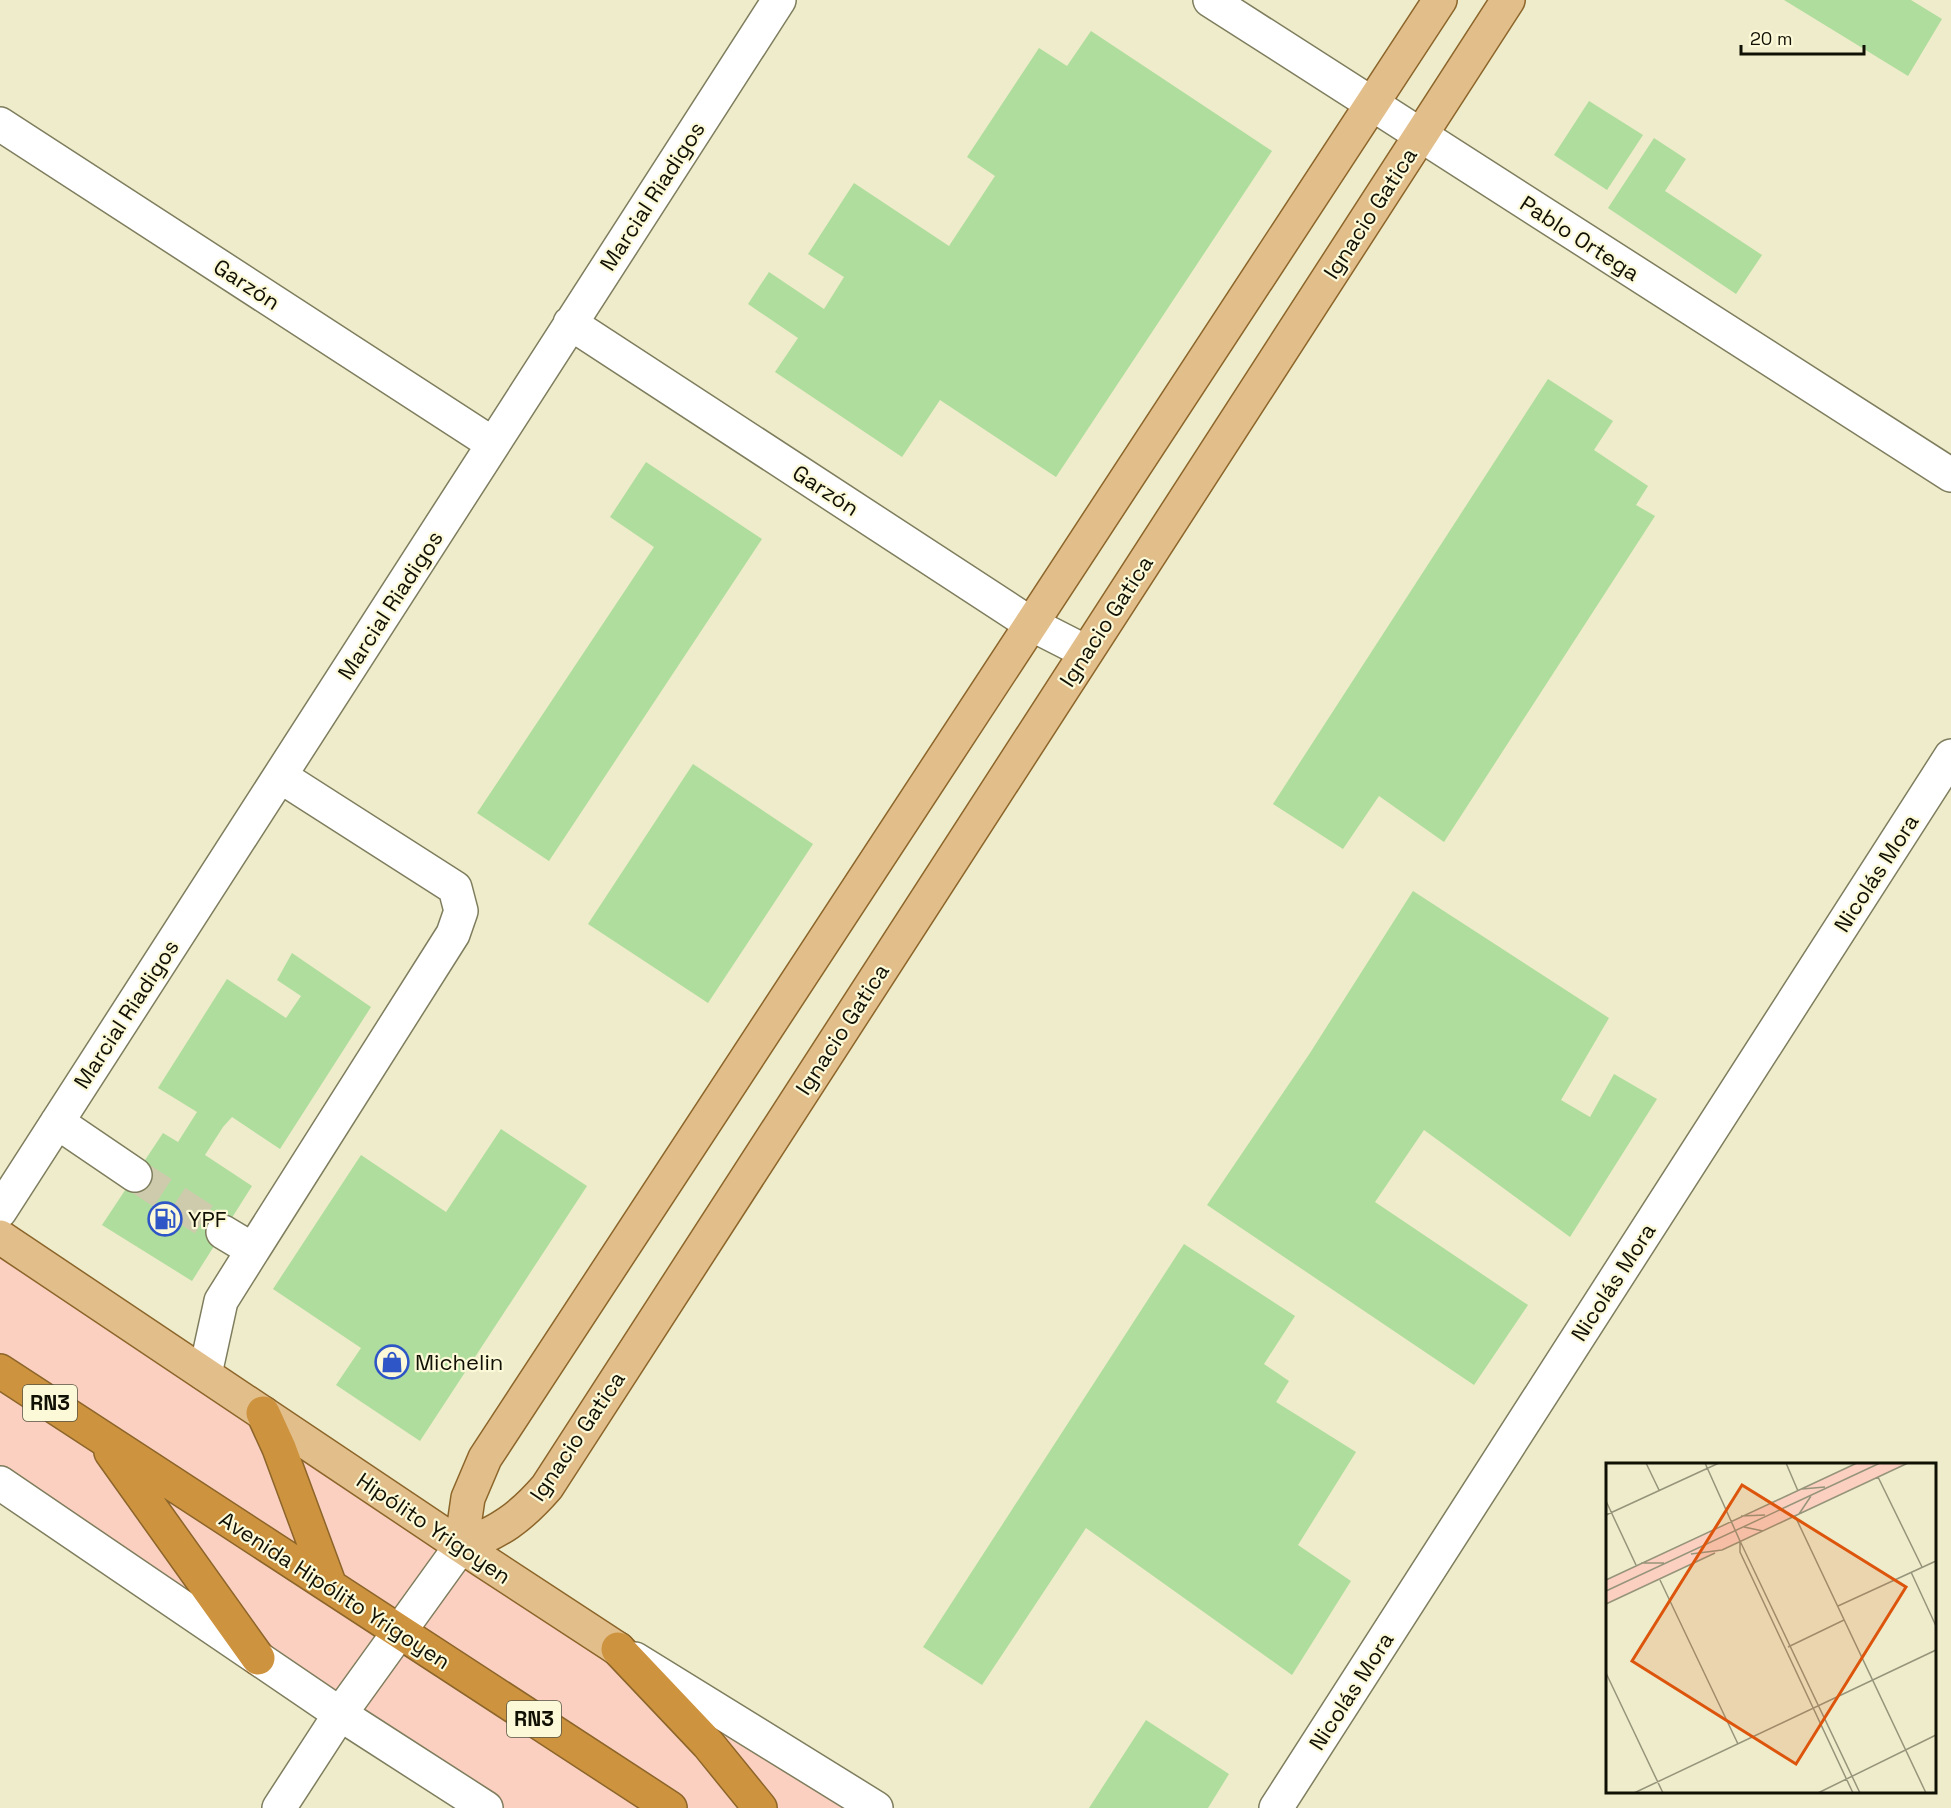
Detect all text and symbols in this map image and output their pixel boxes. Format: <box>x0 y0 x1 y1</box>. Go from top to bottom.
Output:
scale bar <box>1741 18 1864 56</box>
text: 20 m <box>1750 27 1793 50</box>
street label: Marcial Riadigos <box>593 116 711 276</box>
street label: Ignacio Gatica <box>1317 142 1423 284</box>
street label: Pablo Ortega <box>1515 189 1645 287</box>
street label: Garzón <box>209 252 285 316</box>
street label: Garzón <box>788 458 864 522</box>
street label: Marcial Riadigos <box>331 525 449 685</box>
street label: Ignacio Gatica <box>1053 550 1159 692</box>
street label: Nicolás Mora <box>1827 808 1925 937</box>
street label: Marcial Riadigos <box>67 934 185 1094</box>
street label: Ignacio Gatica <box>789 958 895 1100</box>
fuel station icon: YPF <box>147 1201 183 1237</box>
place label: YPF <box>188 1205 227 1233</box>
street label: Nicolás Mora <box>1564 1217 1662 1346</box>
shop icon: Michelin <box>374 1344 410 1380</box>
place label: Michelin <box>415 1348 503 1376</box>
street label: Ignacio Gatica <box>523 1365 631 1506</box>
road number: RN3 <box>23 1385 77 1421</box>
inset map <box>1606 1463 1936 1793</box>
street label: Hipólito Yrigoyen <box>351 1466 517 1590</box>
street label: Avenida Hipólito Yrigoyen <box>214 1505 456 1675</box>
street label: Nicolás Mora <box>1302 1626 1400 1755</box>
road number: RN3 <box>507 1701 561 1737</box>

